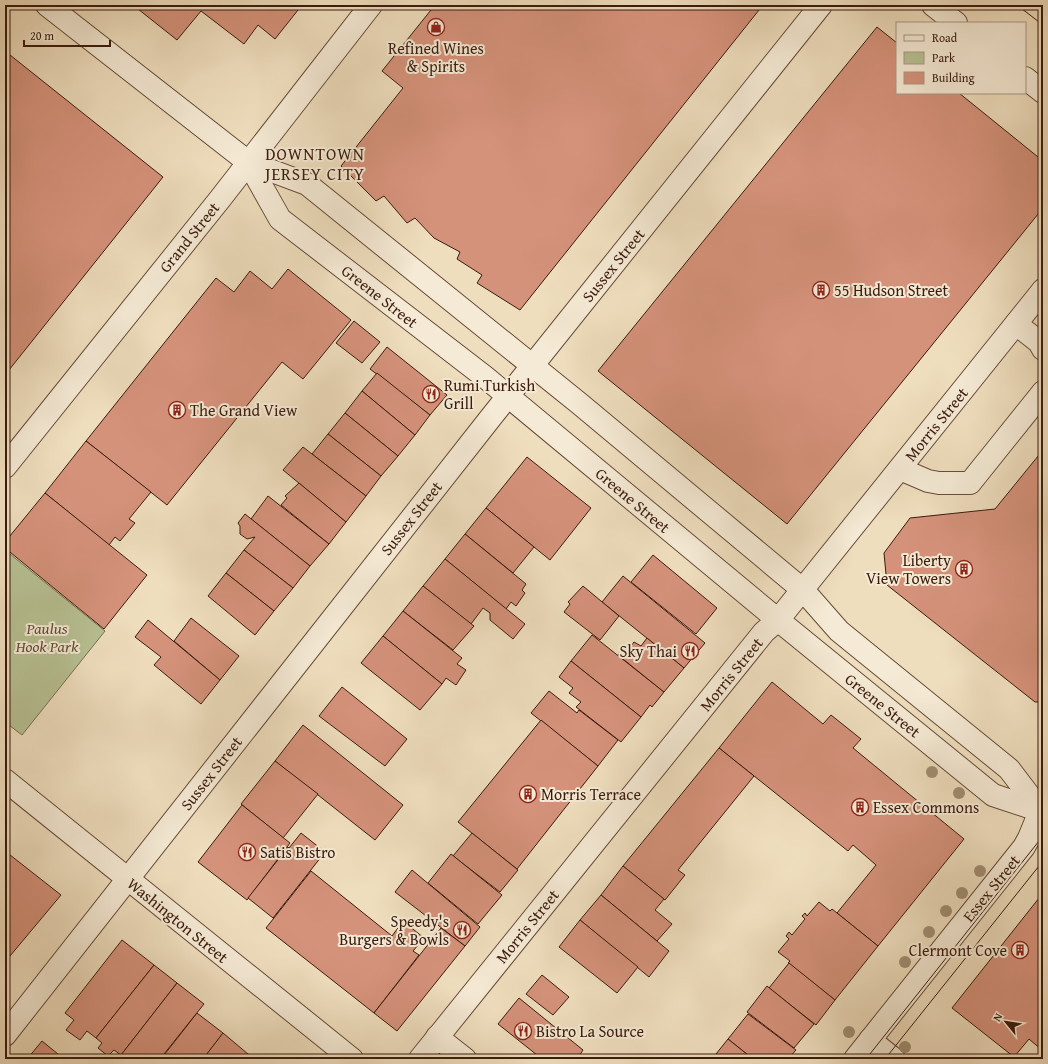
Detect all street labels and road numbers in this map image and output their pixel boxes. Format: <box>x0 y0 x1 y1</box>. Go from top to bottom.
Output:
street label: Grand Street <box>153 196 225 278</box>
street label: Sussex Street <box>576 223 650 307</box>
street label: Greene Street <box>337 258 424 334</box>
street label: Morris Street <box>899 381 974 466</box>
street label: Greene Street <box>590 461 676 539</box>
street label: Sussex Street <box>374 475 448 560</box>
street label: Morris Street <box>694 631 769 716</box>
street label: Greene Street <box>840 667 926 743</box>
street label: Sussex Street <box>174 730 248 815</box>
street label: Essex Street <box>956 849 1026 927</box>
street label: Washington Street <box>122 872 234 969</box>
street label: Morris Street <box>490 883 565 968</box>

